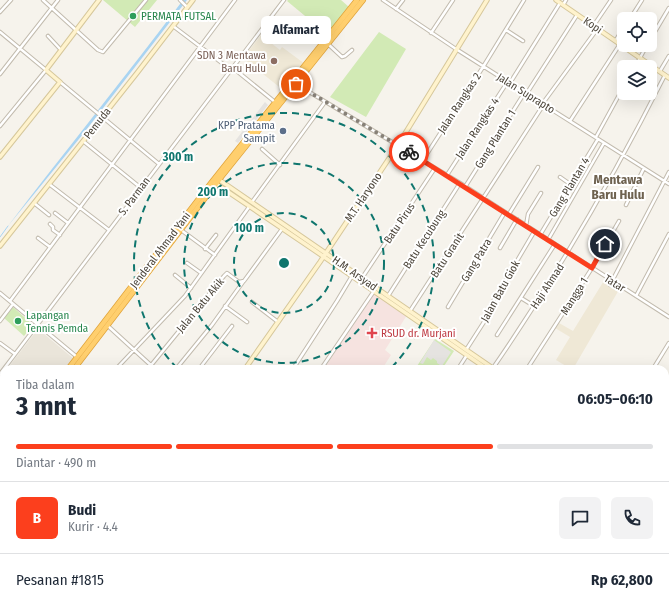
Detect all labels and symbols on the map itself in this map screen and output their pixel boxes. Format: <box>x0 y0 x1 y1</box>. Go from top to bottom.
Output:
place label: PERMATA FUTSAL <box>141 10 216 23</box>
marker: PERMATA FUTSAL <box>128 11 138 21</box>
street label: Kopi <box>581 14 605 37</box>
callout: Alfamart <box>261 16 331 44</box>
place label: SDN 3 Mentawa Baru Hulu <box>197 49 266 75</box>
marker: SDN 3 Mentawa Baru Hulu <box>269 56 279 66</box>
pin <box>279 67 313 101</box>
street label: Jalan Rangkas 2 <box>435 70 484 136</box>
street label: Jalan Suprapto <box>494 70 557 117</box>
street label: Jalan Rangkas 4 <box>453 95 502 161</box>
street label: Pemuda <box>81 105 114 142</box>
street label: Gang Plantan 1 <box>472 108 519 171</box>
place label: KPP Pratama Sampit <box>218 119 275 145</box>
marker: KPP Pratama Sampit <box>278 126 288 136</box>
courier <box>389 132 429 172</box>
text: 300 m <box>162 150 193 164</box>
street label: Gang Plantan 4 <box>546 154 593 220</box>
street label: M.T. Haryono <box>342 170 385 225</box>
district label: Mentawa Baru Hulu <box>592 172 645 202</box>
street label: S. Parman <box>116 175 153 218</box>
text: 200 m <box>197 185 228 199</box>
street label: Batu Pirus <box>381 200 418 246</box>
street label: Batu Kecubung <box>401 207 449 271</box>
street label: Jenderal Ahmad Yani <box>127 209 194 291</box>
text: 100 m <box>234 221 264 235</box>
pin <box>588 227 622 261</box>
street label: Batu Granit <box>428 230 467 280</box>
street label: Gang Patra <box>458 236 494 284</box>
street label: H.M. Arsyad <box>330 253 380 294</box>
centre of rings <box>277 256 291 270</box>
street label: Jalan Batu Giok <box>478 257 523 324</box>
street label: Haji Ahmad <box>528 261 567 311</box>
street label: Tatar <box>602 272 628 295</box>
street label: Jalan Batu Akik <box>174 275 227 335</box>
street label: Mangga 1 <box>558 275 591 317</box>
place label: Lapangan Tennis Pemda <box>26 309 88 335</box>
marker: Lapangan Tennis Pemda <box>13 316 23 326</box>
marker: RSUD dr. Murjani <box>366 327 378 339</box>
place label: RSUD dr. Murjani <box>381 327 456 340</box>

